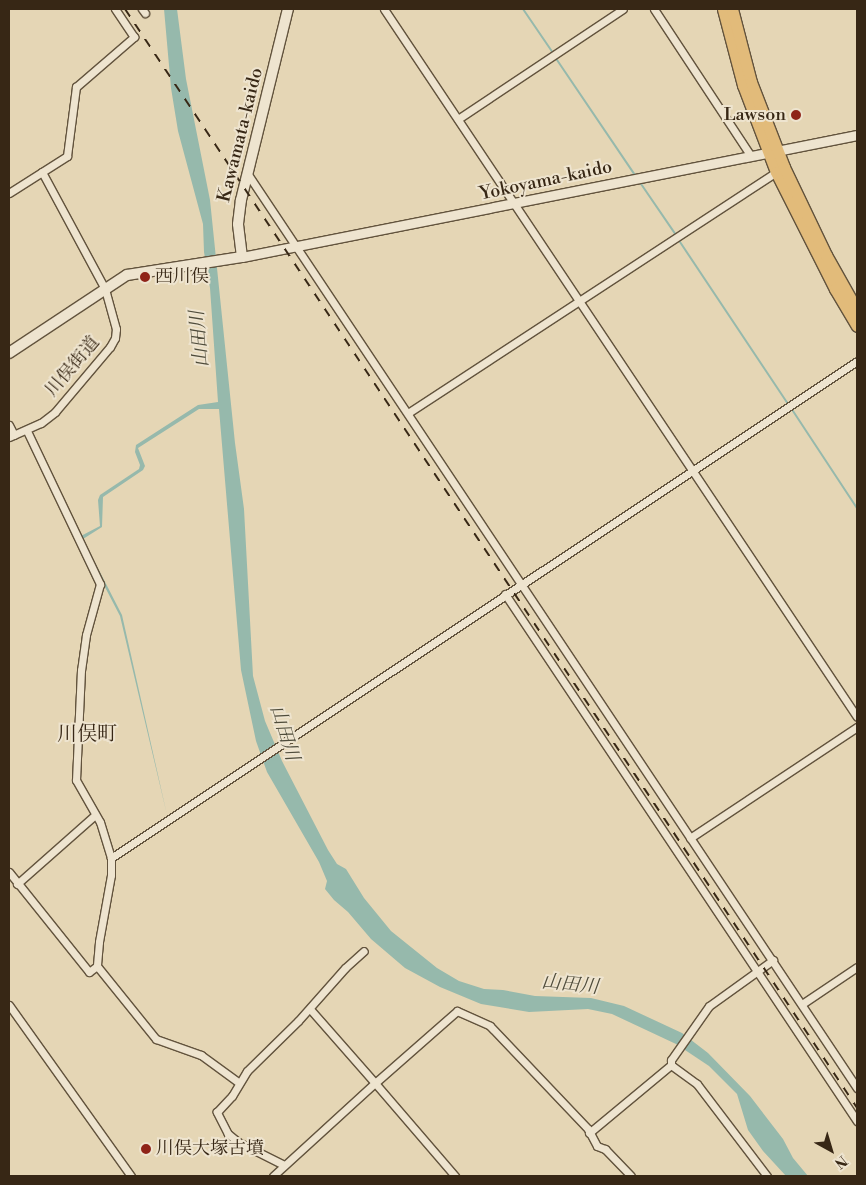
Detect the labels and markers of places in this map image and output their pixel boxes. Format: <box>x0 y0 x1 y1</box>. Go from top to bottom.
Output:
place label: Lawson <box>724 104 786 126</box>
marker: Lawson <box>790 109 802 121</box>
place label: 西川俣 <box>155 266 209 288</box>
marker: 西川俣 <box>139 271 151 283</box>
place label: 川俣大塚古墳 <box>156 1138 264 1160</box>
marker: 川俣大塚古墳 <box>140 1143 152 1155</box>

